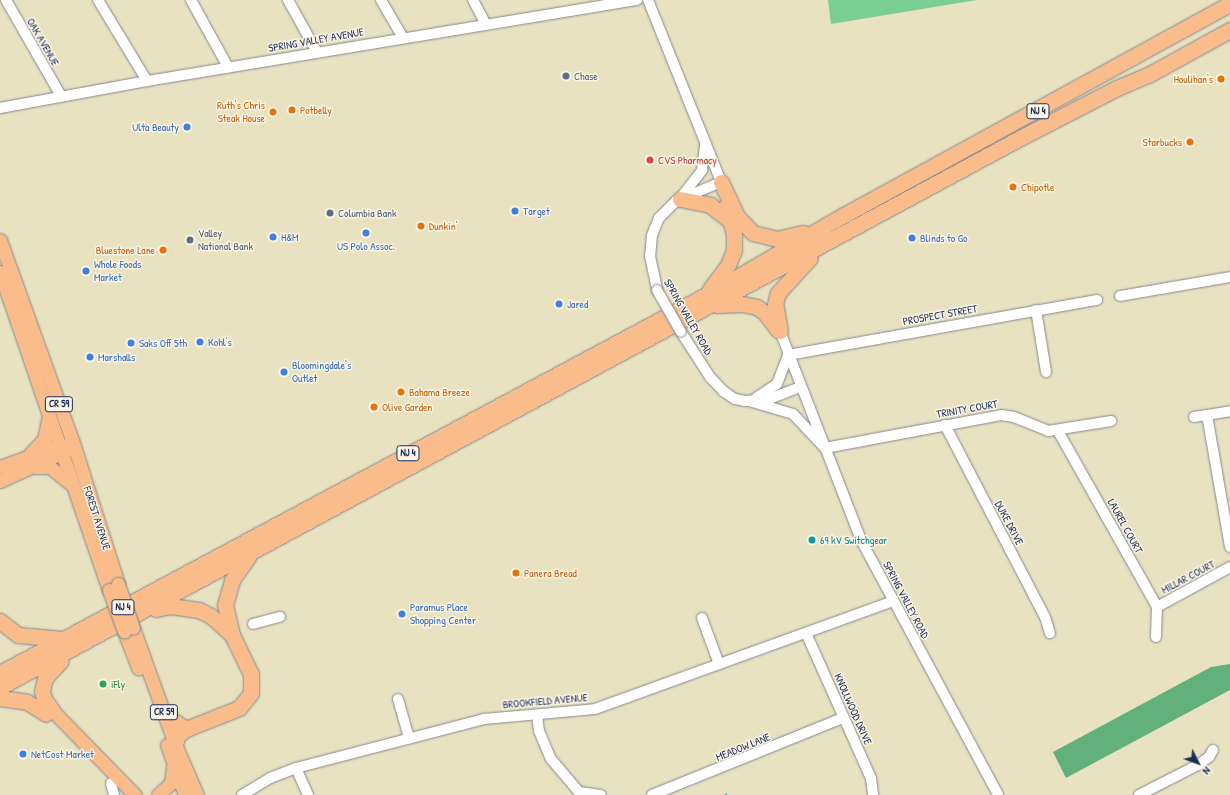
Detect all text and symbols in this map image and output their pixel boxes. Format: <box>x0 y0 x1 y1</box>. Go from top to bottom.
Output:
street label: OAK AVENUE <box>24 16 62 68</box>
street label: SPRING VALLEY AVENUE <box>267 25 365 55</box>
place label: Chase <box>574 69 598 83</box>
marker: Chase <box>561 71 571 81</box>
place label: Houlihan's <box>1174 72 1213 86</box>
marker: Houlihan's <box>1216 74 1226 84</box>
place label: Ruth's Chris Steak House <box>217 99 265 125</box>
place label: Potbelly <box>300 103 332 117</box>
road number: NJ 4 <box>1026 103 1050 119</box>
marker: Potbelly <box>287 105 297 115</box>
marker: Ruth's Chris Steak House <box>268 107 278 117</box>
place label: Ulta Beauty <box>132 120 179 134</box>
marker: Ulta Beauty <box>182 122 192 132</box>
place label: Starbucks <box>1143 135 1182 149</box>
marker: Starbucks <box>1185 137 1195 147</box>
place label: CVS Pharmacy <box>658 153 717 167</box>
marker: CVS Pharmacy <box>645 155 655 165</box>
place label: Chipotle <box>1021 180 1054 194</box>
marker: Chipotle <box>1008 182 1018 192</box>
place label: Target <box>523 204 550 218</box>
place label: Columbia Bank <box>338 206 397 220</box>
marker: Target <box>510 206 520 216</box>
marker: Columbia Bank <box>325 208 335 218</box>
place label: Dunkin' <box>429 219 457 233</box>
marker: Dunkin' <box>416 221 426 231</box>
place label: Valley National Bank <box>198 227 253 253</box>
marker: US Polo Assoc. <box>361 228 371 238</box>
place label: H&M <box>281 230 299 244</box>
place label: Blinds to Go <box>920 231 967 245</box>
marker: H&M <box>268 232 278 242</box>
marker: Blinds to Go <box>907 233 917 243</box>
marker: Valley National Bank <box>185 235 195 245</box>
place label: US Polo Assoc. <box>337 239 395 253</box>
place label: Bluestone Lane <box>96 243 155 257</box>
marker: Bluestone Lane <box>158 245 168 255</box>
place label: Whole Foods Market <box>94 258 141 284</box>
marker: Whole Foods Market <box>81 266 91 276</box>
street label: SPRING VALLEY ROAD <box>661 277 715 357</box>
place label: Jared <box>567 297 588 311</box>
marker: Jared <box>554 299 564 309</box>
street label: PROSPECT STREET <box>902 302 978 328</box>
place label: Kohl's <box>208 335 232 349</box>
place label: Saks Off 5th <box>139 336 187 350</box>
marker: Kohl's <box>195 337 205 347</box>
marker: Saks Off 5th <box>126 338 136 348</box>
place label: Marshalls <box>98 350 135 364</box>
marker: Marshalls <box>85 352 95 362</box>
place label: Bloomingdale's Outlet <box>292 359 351 385</box>
marker: Bloomingdale's Outlet <box>279 367 289 377</box>
place label: Bahama Breeze <box>409 385 470 399</box>
marker: Bahama Breeze <box>396 387 406 397</box>
road number: CR 59 <box>44 396 74 412</box>
street label: TRINITY COURT <box>935 397 999 421</box>
place label: Olive Garden <box>382 400 432 414</box>
marker: Olive Garden <box>369 402 379 412</box>
road number: NJ 4 <box>396 445 420 461</box>
street label: FOREST AVENUE <box>81 485 113 551</box>
street label: LAUREL COURT <box>1105 496 1145 556</box>
street label: DUKE DRIVE <box>992 499 1026 547</box>
place label: 69 kV Switchgear <box>820 533 887 547</box>
marker: 69 kV Switchgear <box>807 535 817 545</box>
street label: MILLAR COURT <box>1159 557 1217 597</box>
street label: SPRING VALLEY ROAD <box>880 559 932 641</box>
place label: Panera Bread <box>524 566 577 580</box>
marker: Panera Bread <box>511 568 521 578</box>
road number: NJ 4 <box>111 599 135 615</box>
place label: Paramus Place Shopping Center <box>410 601 476 627</box>
marker: Paramus Place Shopping Center <box>397 609 407 619</box>
street label: KNOLLWOOD DRIVE <box>831 671 875 747</box>
place label: iFly <box>111 677 125 691</box>
marker: iFly <box>98 679 108 689</box>
street label: BROOKFIELD AVENUE <box>502 691 588 711</box>
road number: CR 59 <box>149 704 179 720</box>
street label: MEADOW LANE <box>714 730 772 764</box>
north arrow <box>1178 743 1218 783</box>
place label: NetCost Market <box>31 747 94 761</box>
marker: NetCost Market <box>18 749 28 759</box>
text: N <box>1200 764 1214 778</box>

